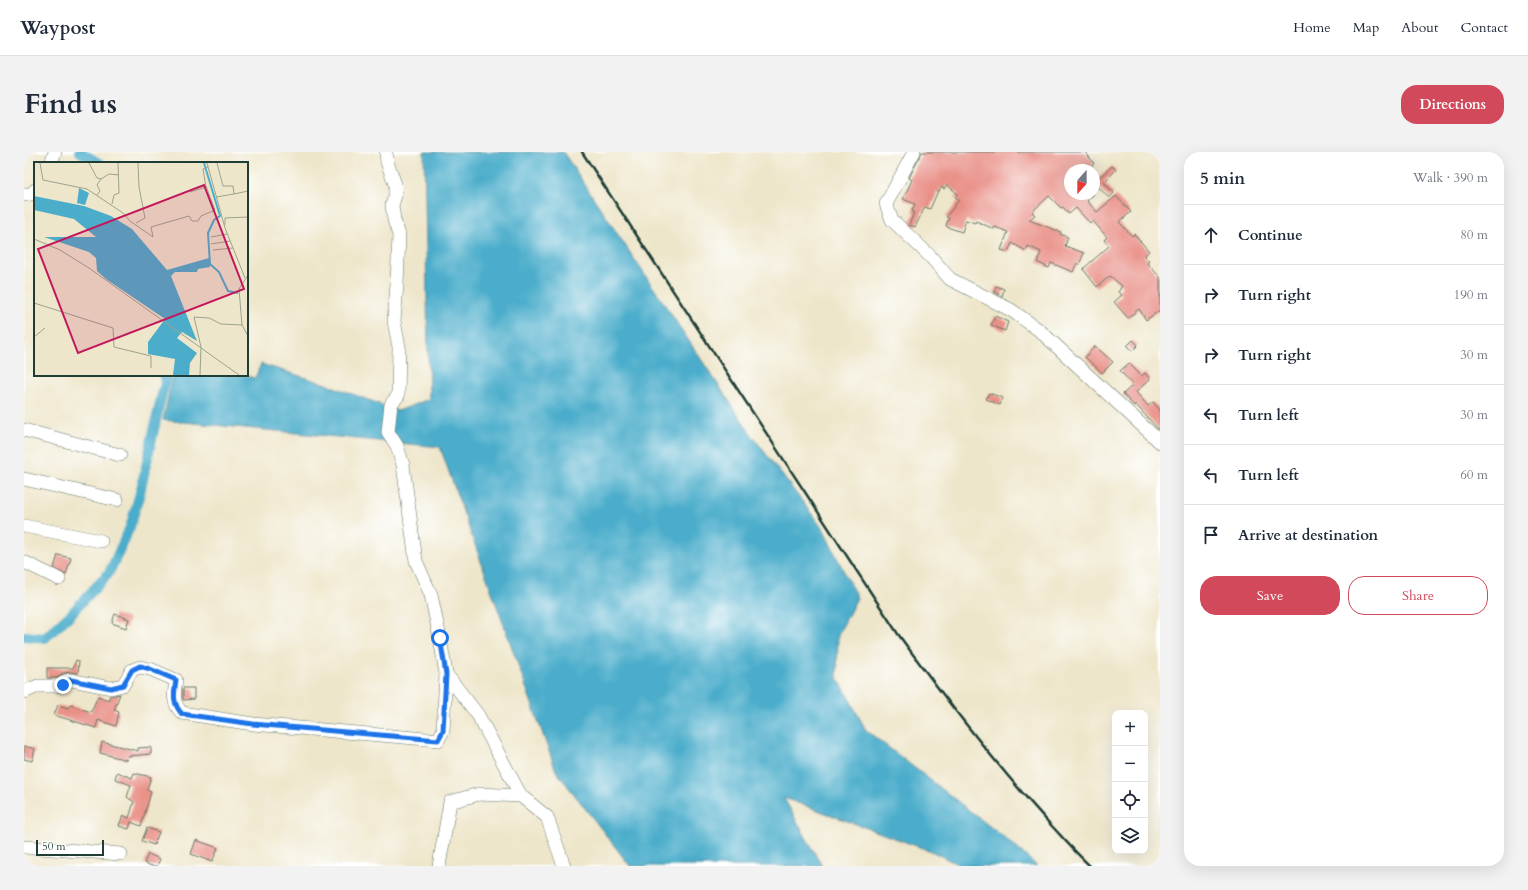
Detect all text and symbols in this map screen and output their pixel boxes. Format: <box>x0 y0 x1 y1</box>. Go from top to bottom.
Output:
text: Waypost <box>20 15 95 41</box>
text: Home <box>1293 18 1331 37</box>
text: Map <box>1353 18 1379 37</box>
text: About <box>1401 18 1438 37</box>
text: Contact <box>1460 18 1508 37</box>
text: Find us <box>24 85 117 123</box>
button: Directions <box>1401 85 1504 124</box>
inset map <box>34 162 248 376</box>
north arrow <box>1064 164 1100 200</box>
text: 5 min <box>1200 167 1245 190</box>
text: Walk · 390 m <box>1413 169 1488 187</box>
icon: ahead <box>1200 224 1222 246</box>
text: Continue <box>1238 225 1303 245</box>
text: 80 m <box>1460 226 1488 244</box>
icon: right <box>1200 284 1222 306</box>
text: Turn right <box>1238 285 1311 305</box>
text: 190 m <box>1454 286 1488 304</box>
icon: right <box>1200 344 1222 366</box>
text: Turn right <box>1238 345 1311 365</box>
text: 30 m <box>1460 346 1488 364</box>
icon: left <box>1200 404 1222 426</box>
text: Turn left <box>1238 405 1299 425</box>
text: 30 m <box>1460 406 1488 424</box>
icon: left <box>1200 464 1222 486</box>
text: Turn left <box>1238 465 1299 485</box>
text: 60 m <box>1460 466 1488 484</box>
icon: arrive <box>1200 524 1222 546</box>
text: Arrive at destination <box>1238 525 1378 545</box>
button: Save <box>1200 576 1340 615</box>
button: Share <box>1348 576 1488 615</box>
route start <box>431 629 449 647</box>
route end <box>54 676 72 694</box>
map controls <box>1112 710 1148 854</box>
button: + <box>1112 710 1148 746</box>
button: − <box>1112 746 1148 782</box>
button: locate <box>1112 782 1148 818</box>
button: layers <box>1112 818 1148 854</box>
scale bar <box>36 838 104 857</box>
text: 50 m <box>42 839 66 854</box>

